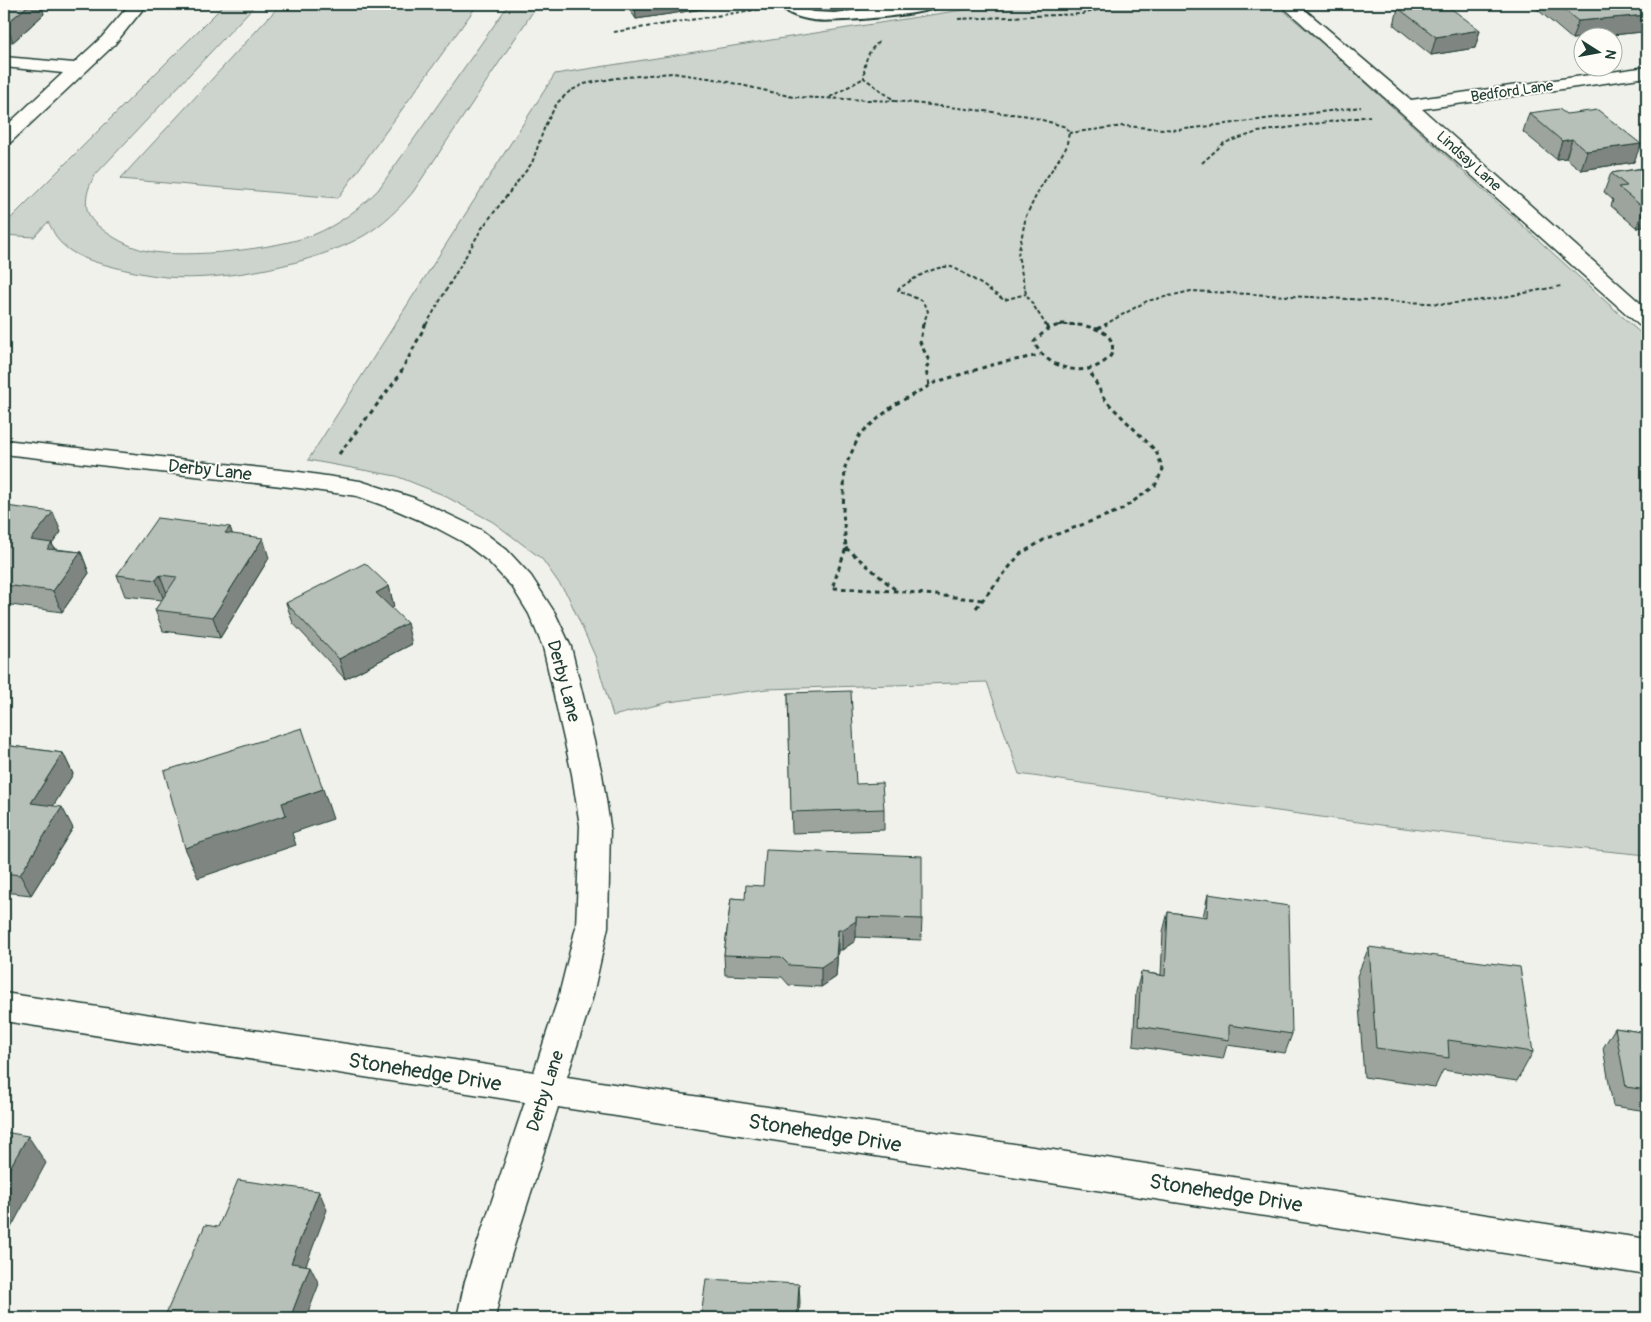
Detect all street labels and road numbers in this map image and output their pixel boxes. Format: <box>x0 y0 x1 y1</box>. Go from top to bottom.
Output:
street label: Bedford Lane <box>1470 76 1555 107</box>
street label: Lindsay Lane <box>1432 127 1506 196</box>
street label: Derby Lane <box>167 455 253 486</box>
street label: Derby Lane <box>542 638 586 725</box>
street label: Stonehedge Drive <box>346 1047 504 1098</box>
street label: Derby Lane <box>522 1048 569 1135</box>
street label: Stonehedge Drive <box>746 1108 904 1159</box>
street label: Stonehedge Drive <box>1147 1168 1305 1219</box>

